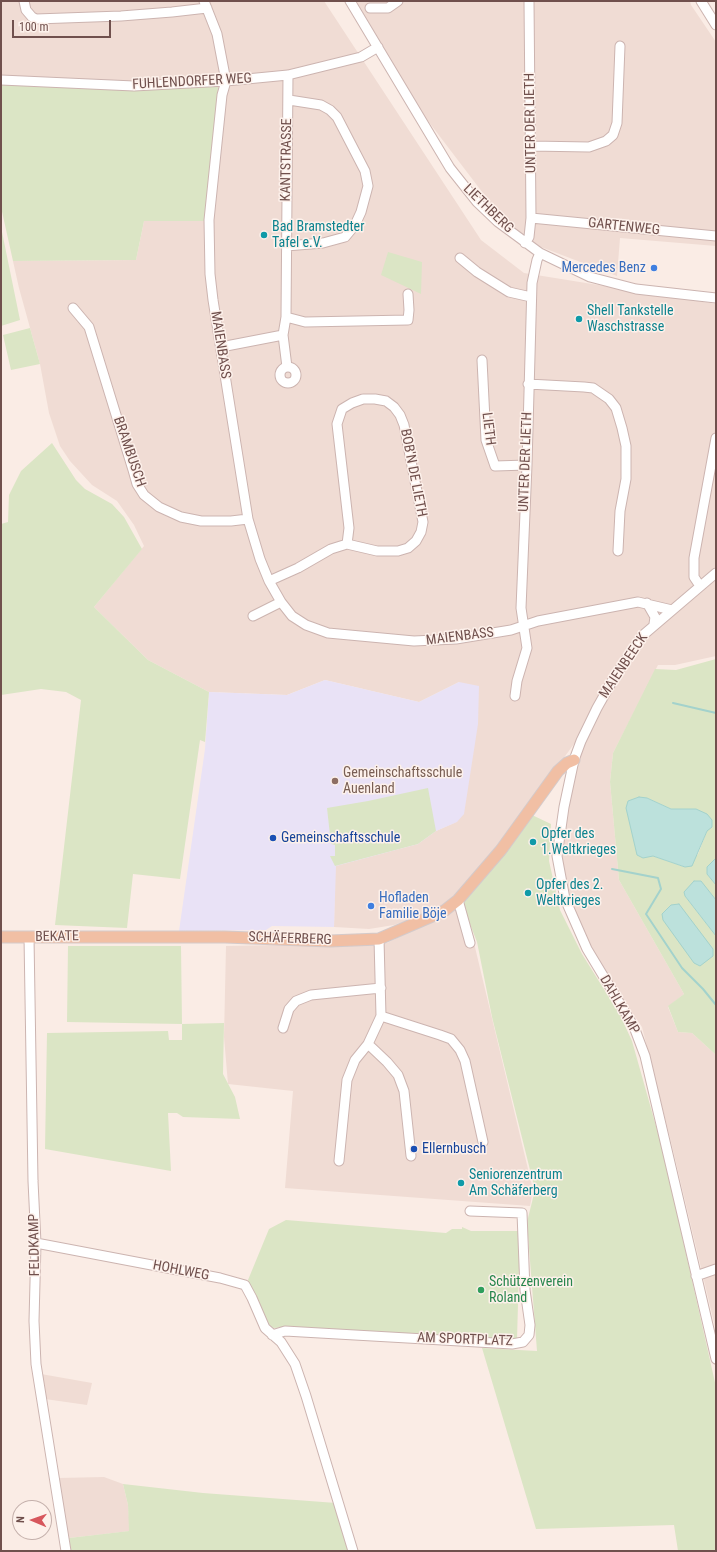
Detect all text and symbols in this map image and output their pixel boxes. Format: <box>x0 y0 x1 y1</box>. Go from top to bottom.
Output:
scale bar <box>14 12 113 38</box>
text: 100 m <box>19 20 49 34</box>
street label: FUHLENDORFER WEG <box>132 70 252 94</box>
street label: UNTER DER LIETH <box>522 73 540 173</box>
street label: KANTSTRASSE <box>278 118 296 202</box>
street label: LIETHBERG <box>459 181 517 237</box>
street label: GARTENWEG <box>587 215 661 239</box>
place label: Bad Bramstedter Tafel e.V. <box>272 219 364 252</box>
marker: Bad Bramstedter Tafel e.V. <box>259 230 269 240</box>
place label: Mercedes Benz <box>561 260 646 276</box>
marker: Mercedes Benz <box>649 263 659 273</box>
place label: Shell Tankstelle Waschstrasse <box>587 303 674 336</box>
street label: MAIENBASS <box>206 310 234 380</box>
marker: Shell Tankstelle Waschstrasse <box>574 314 584 324</box>
street label: LIETH <box>478 411 498 447</box>
street label: UNTER DER LIETH <box>516 412 536 512</box>
street label: BRAMBUSCH <box>109 415 149 489</box>
street label: BOB'N DE LIETH <box>396 428 430 518</box>
street label: MAIENBASS <box>425 625 495 649</box>
street label: MAIENBEECK <box>596 630 652 702</box>
place label: Gemeinschaftsschule Auenland <box>343 765 462 798</box>
marker: Gemeinschaftsschule Auenland <box>330 776 340 786</box>
place label: Opfer des 1.Weltkrieges <box>541 826 616 858</box>
place label: Gemeinschaftsschule <box>281 830 400 846</box>
marker: Gemeinschaftsschule <box>268 833 278 843</box>
marker: Opfer des 1.Weltkrieges <box>528 837 538 847</box>
place label: Opfer des 2. Weltkrieges <box>536 877 603 910</box>
marker: Opfer des 2. Weltkrieges <box>523 888 533 898</box>
place label: Hofladen Familie Böje <box>379 890 447 922</box>
marker: Hofladen Familie Böje <box>366 901 376 911</box>
street label: BEKATE <box>35 928 79 946</box>
street label: SCHÄFERBERG <box>248 929 332 949</box>
street label: DAHLKAMP <box>595 973 643 1037</box>
place label: Ellernbusch <box>422 1141 486 1157</box>
marker: Ellernbusch <box>409 1144 419 1154</box>
place label: Seniorenzentrum Am Schäferberg <box>469 1167 562 1200</box>
marker: Seniorenzentrum Am Schäferberg <box>456 1178 466 1188</box>
street label: FELDKAMP <box>26 1214 44 1276</box>
street label: HOHLWEG <box>151 1257 211 1285</box>
place label: Schützenverein Roland <box>489 1274 573 1306</box>
marker: Schützenverein Roland <box>476 1285 486 1295</box>
street label: AM SPORTPLATZ <box>417 1330 513 1350</box>
north arrow <box>12 1500 52 1540</box>
text: N <box>14 1516 27 1523</box>

